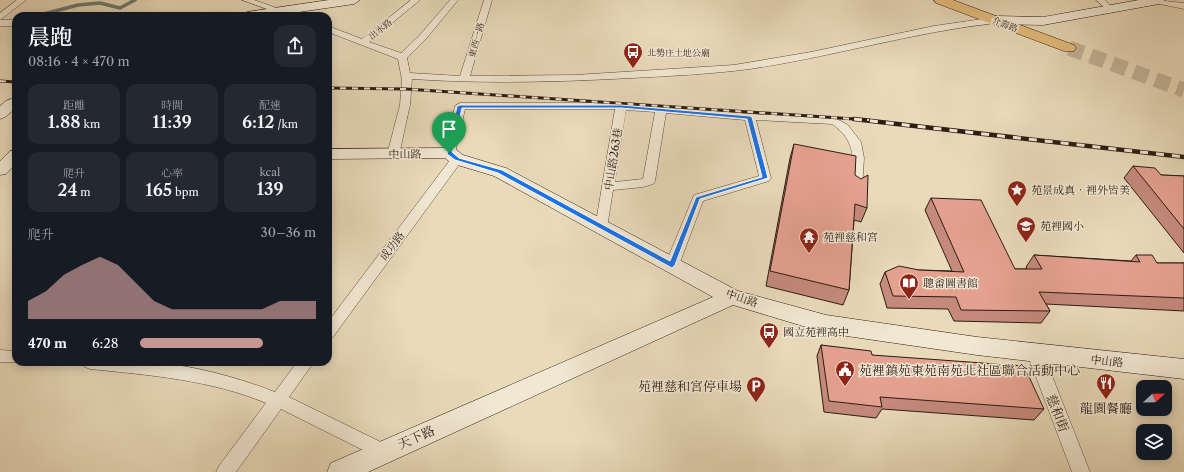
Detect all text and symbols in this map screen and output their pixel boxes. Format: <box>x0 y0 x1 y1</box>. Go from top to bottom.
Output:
street label: 介壽路 <box>990 14 1020 34</box>
street label: 出水路 <box>366 16 394 42</box>
street label: 東西一路 <box>466 21 486 59</box>
text: 晨跑 <box>28 24 72 51</box>
button: share <box>274 25 316 67</box>
bus stop icon: 北勢庄土地公廟 <box>622 41 644 69</box>
place label: 北勢庄土地公廟 <box>647 47 710 58</box>
text: 08:16 · 4 × 470 m <box>28 53 130 69</box>
text: 距離 <box>63 98 85 112</box>
text: 時間 <box>161 98 183 112</box>
text: 配速 <box>259 98 281 112</box>
text: 1.88 <box>48 112 81 132</box>
text: 11:39 <box>152 112 192 132</box>
text: 6:12 <box>242 112 274 132</box>
pin <box>432 112 466 153</box>
text: km <box>81 117 100 131</box>
text: /km <box>274 117 298 131</box>
icon: arrive <box>438 118 460 140</box>
street label: 中山路263巷 <box>601 127 625 191</box>
street label: 中山路 <box>388 147 422 161</box>
text: kcal <box>260 165 280 179</box>
text: 爬升 <box>63 166 85 180</box>
text: 心率 <box>161 166 183 180</box>
text: 139 <box>256 179 284 199</box>
place icon: 苑景成真．裡外皆美 <box>1006 179 1028 207</box>
text: 24 <box>57 180 77 200</box>
text: 165 <box>145 180 172 200</box>
place label: 苑景成真．裡外皆美 <box>1031 183 1130 197</box>
text: m <box>77 185 91 199</box>
text: bpm <box>172 185 199 199</box>
school or university icon: 苑裡國小 <box>1015 215 1037 243</box>
place label: 苑裡國小 <box>1040 219 1084 233</box>
text: 30–36 m <box>261 224 316 240</box>
text: 爬升 <box>28 226 54 242</box>
temple icon: 苑裡慈和宮 <box>798 226 820 254</box>
street label: 成功路 <box>376 229 408 263</box>
place label: 苑裡慈和宮 <box>823 230 878 244</box>
library icon: 聰畬圖書館 <box>898 272 920 300</box>
place label: 聰畬圖書館 <box>923 276 978 290</box>
street label: 中山路 <box>724 286 760 310</box>
bus stop icon: 國立苑裡高中 <box>758 321 780 349</box>
place label: 國立苑裡高中 <box>783 325 849 339</box>
text: 470 m <box>28 335 67 351</box>
text: 6:28 <box>92 335 118 351</box>
street label: 中山路 <box>1090 352 1124 370</box>
public building icon: 苑裡鎮苑東苑南苑北社區聯合活動中心 <box>834 359 856 387</box>
place label: 苑裡鎮苑東苑南苑北社區聯合活動中心 <box>859 362 1080 378</box>
restaurant icon: 龍園餐廳 <box>1095 372 1117 400</box>
parking icon: 苑裡慈和宮停車場 <box>745 375 767 403</box>
place label: 苑裡慈和宮停車場 <box>638 378 742 394</box>
north arrow <box>1136 380 1172 416</box>
map controls <box>1136 380 1172 460</box>
street label: 慈和街 <box>1044 392 1072 434</box>
place label: 龍園餐廳 <box>1080 400 1132 416</box>
street label: 天下路 <box>395 422 437 452</box>
button: layers <box>1136 424 1172 460</box>

